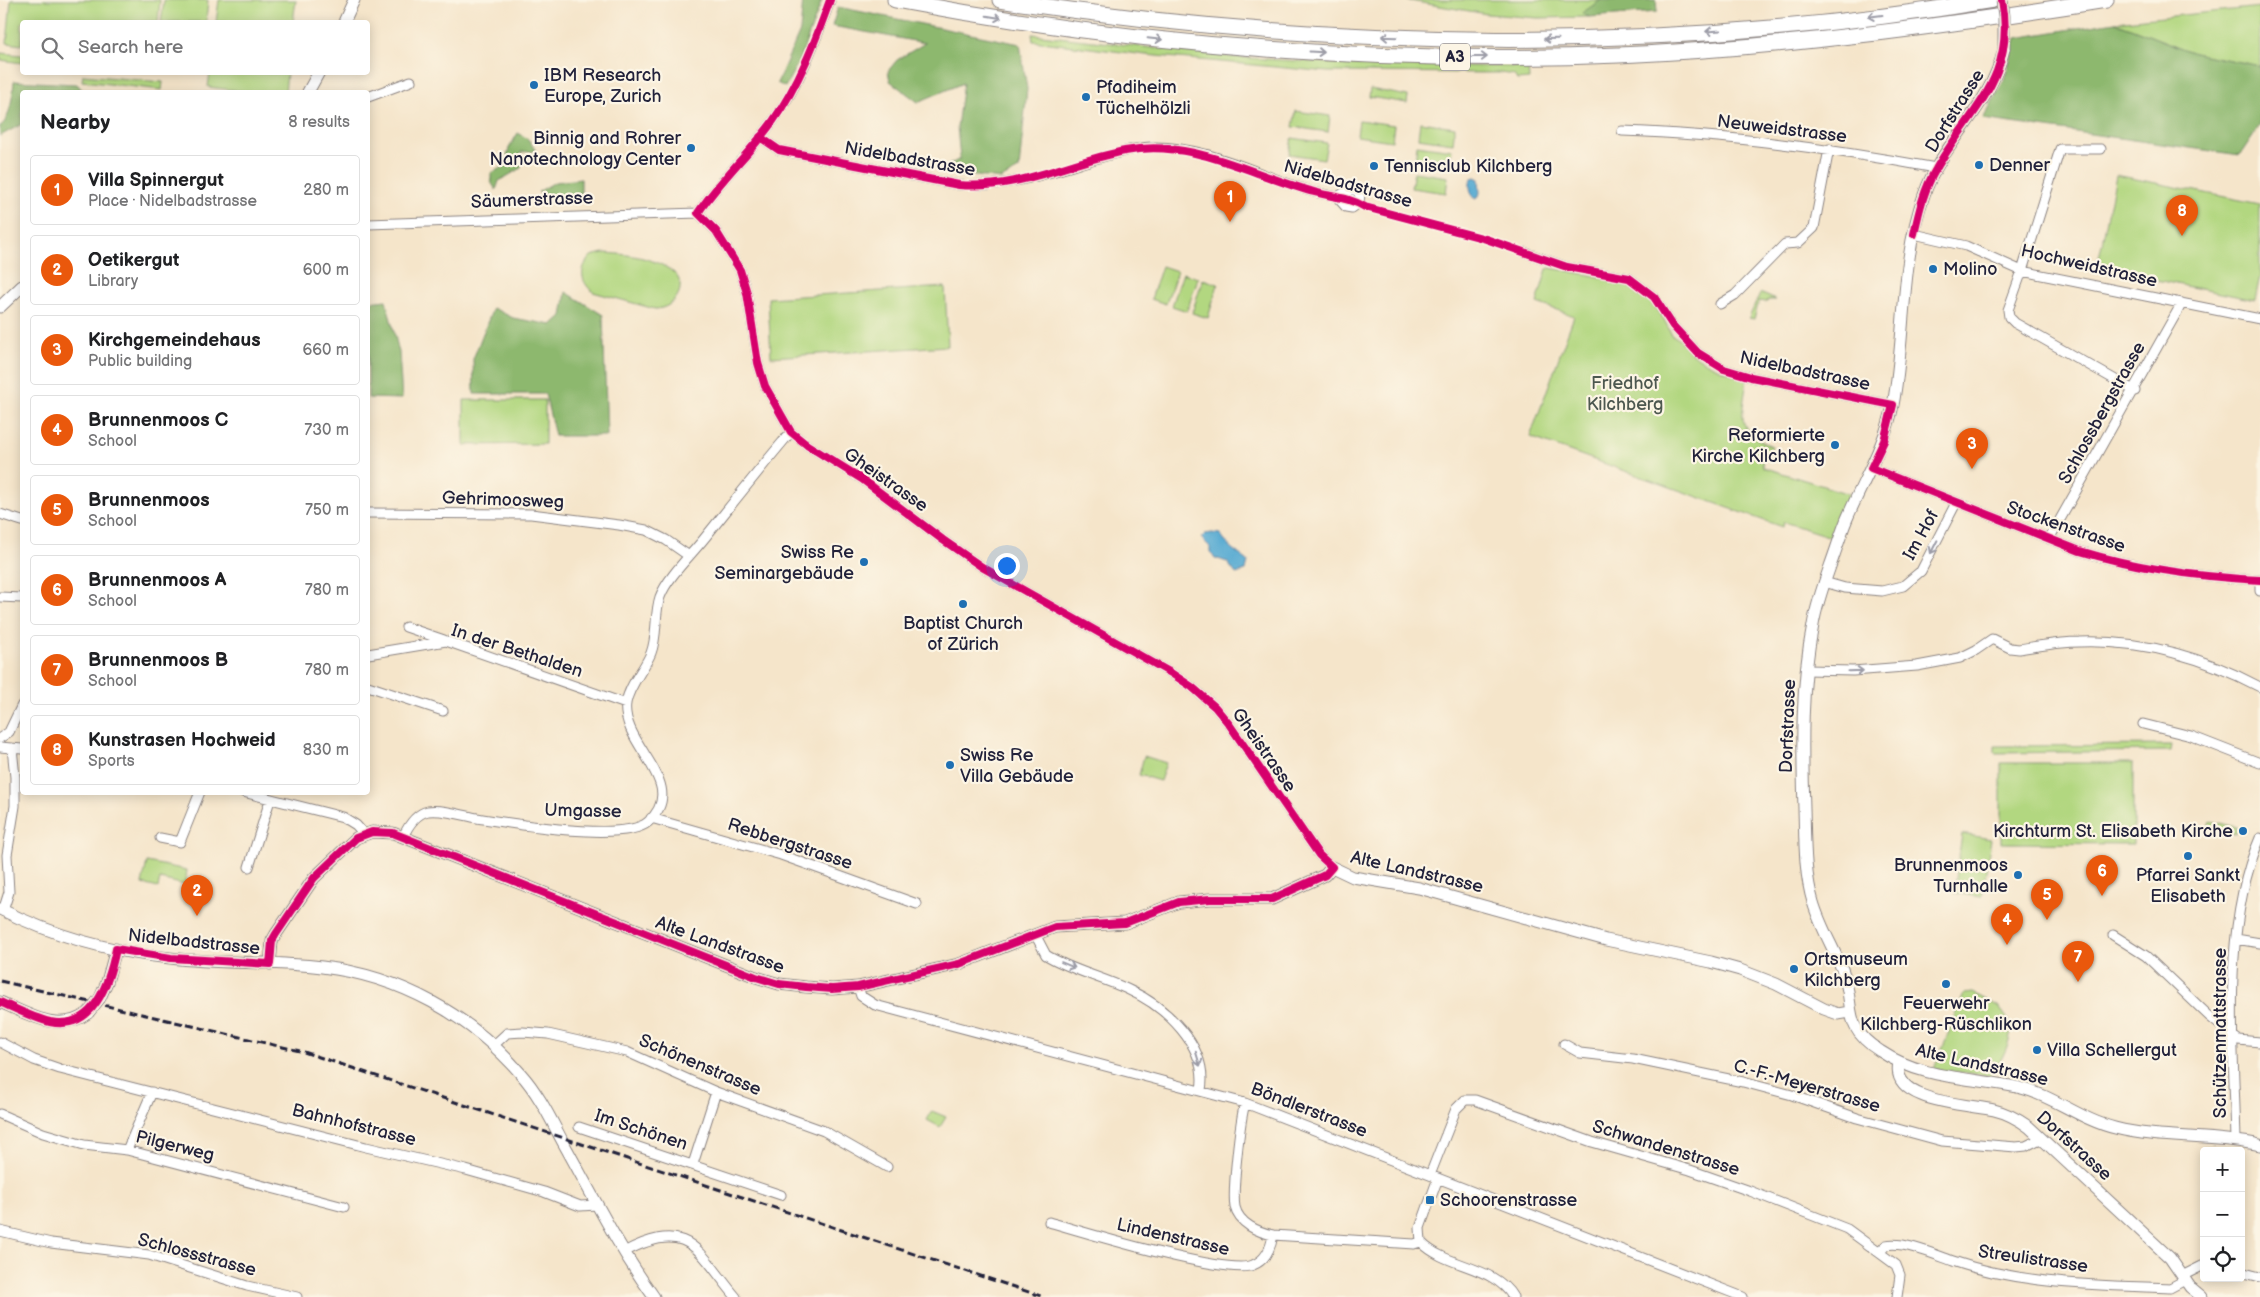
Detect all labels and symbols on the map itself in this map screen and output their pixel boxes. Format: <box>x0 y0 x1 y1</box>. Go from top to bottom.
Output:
one-way arrow <box>1867 11 1883 21</box>
one-way arrow <box>986 13 1002 23</box>
one-way arrow <box>1706 27 1722 36</box>
one-way arrow <box>1381 33 1397 42</box>
one-way arrow <box>1147 34 1163 44</box>
one-way arrow <box>1543 34 1559 43</box>
road number: A3 <box>1440 44 1470 70</box>
one-way arrow <box>1309 47 1325 56</box>
one-way arrow <box>1471 52 1487 62</box>
place label: IBM Research Europe, Zurich <box>544 65 662 107</box>
street label: Dorfstrasse <box>1921 65 1989 156</box>
place label: Pfadiheim Tüchelhölzli <box>1096 77 1191 119</box>
marker: IBM Research Europe, Zurich <box>528 79 540 91</box>
marker: Pfadiheim Tüchelhölzli <box>1080 91 1092 103</box>
street label: Neuweidstrasse <box>1716 111 1848 147</box>
place label: Binnig and Rohrer Nanotechnology Center <box>489 128 681 170</box>
street label: Nidelbadstrasse <box>843 137 977 181</box>
marker: Binnig and Rohrer Nanotechnology Center <box>685 142 697 154</box>
place label: Denner <box>1989 155 2051 176</box>
street label: Nidelbadstrasse <box>1281 156 1415 212</box>
place label: Tennisclub Kilchberg <box>1384 156 1552 177</box>
marker: Denner <box>1973 159 1985 171</box>
marker: Tennisclub Kilchberg <box>1368 160 1380 172</box>
pin: 1 <box>1214 181 1246 222</box>
street label: Säumerstrasse <box>470 187 594 213</box>
pin: 8 <box>2166 195 2198 236</box>
street label: Hochweidstrasse <box>2019 240 2159 292</box>
place label: Molino <box>1943 259 1997 280</box>
marker: Molino <box>1927 263 1939 275</box>
street label: Schlossbergstrasse <box>2054 338 2150 488</box>
street label: Nidelbadstrasse <box>1738 347 1872 395</box>
park label: Friedhof Kilchberg <box>1587 373 1663 415</box>
place label: Reformierte Kirche Kilchberg <box>1691 425 1825 467</box>
pin: 3 <box>1956 428 1988 469</box>
marker: Reformierte Kirche Kilchberg <box>1829 439 1841 451</box>
street label: Gheistrasse <box>840 443 932 517</box>
street label: Gehrimoosweg <box>442 487 564 513</box>
street label: Stockenstrasse <box>2004 497 2128 557</box>
street label: Im Hof <box>1899 506 1944 564</box>
one-way arrow <box>1929 539 1939 554</box>
place label: Swiss Re Seminargebäude <box>714 542 854 584</box>
your location <box>994 553 1020 579</box>
marker: Swiss Re Seminargebäude <box>858 556 870 568</box>
marker: Baptist Church of Zürich <box>957 598 969 610</box>
place label: Baptist Church of Zürich <box>903 613 1023 655</box>
street label: In der Bethalden <box>449 620 585 682</box>
one-way arrow <box>1848 666 1864 675</box>
street label: Dorfstrasse <box>1776 678 1800 773</box>
street label: Gheistrasse <box>1227 704 1301 796</box>
place label: Swiss Re Villa Gebäude <box>960 745 1074 787</box>
marker: Swiss Re Villa Gebäude <box>944 759 956 771</box>
street label: Umgasse <box>544 800 622 822</box>
street label: Rebbergstrasse <box>725 814 855 874</box>
place label: Kirchturm St. Elisabeth Kirche <box>1993 821 2233 842</box>
marker: Kirchturm St. Elisabeth Kirche <box>2237 825 2249 837</box>
street label: Alte Landstrasse <box>1349 847 1486 898</box>
marker: Pfarrei Sankt Elisabeth <box>2182 850 2194 862</box>
place label: Brunnenmoos Turnhalle <box>1894 855 2008 897</box>
pin: 6 <box>2086 855 2118 896</box>
place label: Pfarrei Sankt Elisabeth <box>2136 865 2241 907</box>
marker: Brunnenmoos Turnhalle <box>2012 869 2024 881</box>
pin: 2 <box>181 875 213 916</box>
pin: 5 <box>2031 879 2063 920</box>
pin: 4 <box>1991 904 2023 945</box>
street label: Alte Landstrasse <box>653 912 787 978</box>
street label: Nidelbadstrasse <box>127 925 261 959</box>
pin: 7 <box>2062 941 2094 982</box>
street label: Schützenmattstrasse <box>2210 948 2231 1118</box>
place label: Ortsmuseum Kilchberg <box>1804 949 1908 991</box>
one-way arrow <box>1061 962 1076 971</box>
marker: Ortsmuseum Kilchberg <box>1788 963 1800 975</box>
marker: Feuerwehr Kilchberg-Rüschlikon <box>1940 978 1952 990</box>
place label: Feuerwehr Kilchberg-Rüschlikon <box>1860 993 2032 1035</box>
street label: Schönenstrasse <box>636 1030 765 1100</box>
street label: Alte Landstrasse <box>1914 1040 2051 1091</box>
place label: Villa Schellergut <box>2047 1040 2177 1061</box>
marker: Villa Schellergut <box>2031 1044 2043 1056</box>
one-way arrow <box>1193 1050 1203 1066</box>
street label: C.-F.-Meyerstrasse <box>1731 1055 1883 1117</box>
street label: Böndlerstrasse <box>1248 1078 1371 1142</box>
street label: Bahnhofstrasse <box>290 1099 418 1151</box>
street label: Im Schönen <box>592 1105 690 1155</box>
street label: Dorfstrasse <box>2032 1107 2116 1185</box>
street label: Schwandenstrasse <box>1590 1116 1743 1180</box>
street label: Pilgerweg <box>134 1126 216 1166</box>
place label: Schoorenstrasse <box>1440 1190 1577 1211</box>
marker: Schoorenstrasse <box>1424 1194 1436 1206</box>
street label: Lindenstrasse <box>1115 1214 1232 1260</box>
street label: Schlossstrasse <box>136 1229 259 1281</box>
street label: Streulistrasse <box>1977 1241 2090 1277</box>

